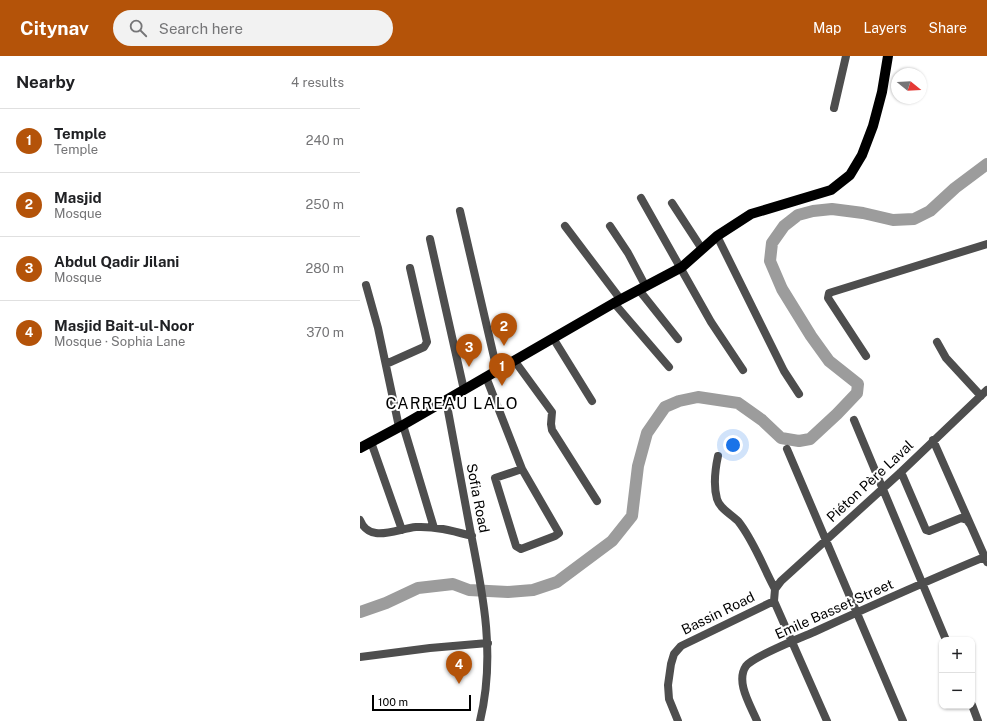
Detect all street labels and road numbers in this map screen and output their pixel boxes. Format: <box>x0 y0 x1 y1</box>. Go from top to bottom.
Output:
street label: Piéton Père Laval <box>824 437 916 525</box>
street label: Sofia Road <box>463 462 493 534</box>
street label: Emile Basset Street <box>772 576 896 642</box>
street label: Bassin Road <box>679 588 757 638</box>

